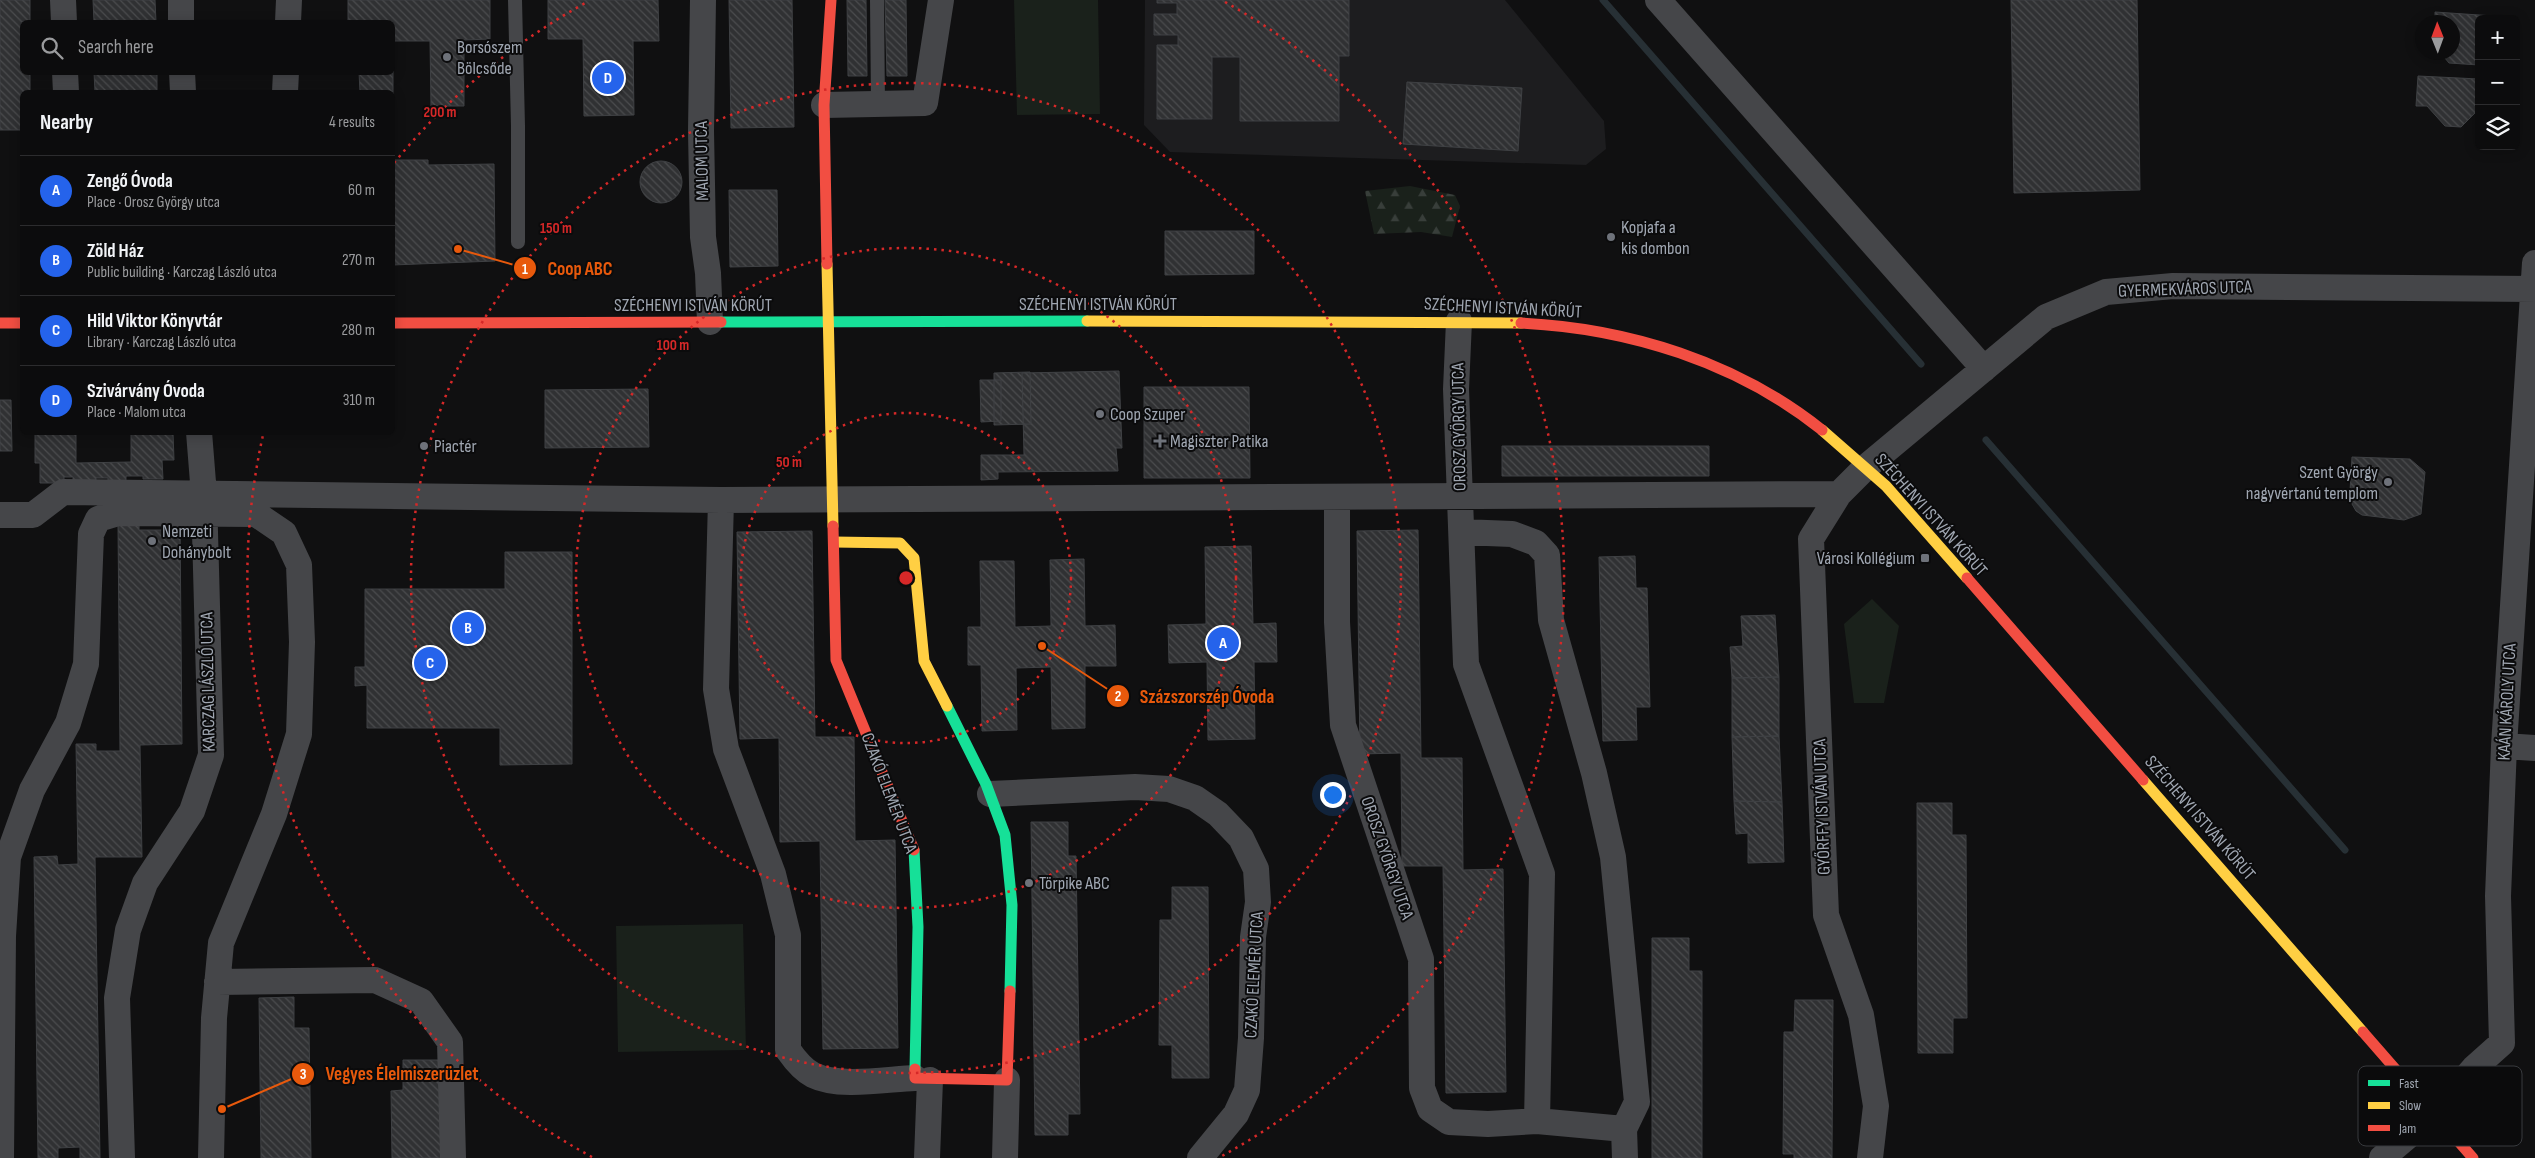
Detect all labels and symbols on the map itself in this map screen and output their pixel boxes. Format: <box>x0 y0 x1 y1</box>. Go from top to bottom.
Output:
north arrow <box>2415 15 2460 60</box>
place label: Borsószem Bölcsőde <box>457 37 523 79</box>
marker: Borsószem Bölcsőde <box>441 51 453 63</box>
pin: D <box>592 59 624 97</box>
text: 200 m <box>423 103 457 122</box>
street label: MALOM UTCA <box>691 121 713 201</box>
place label: Kopjafa a kis dombon <box>1621 217 1690 259</box>
text: 150 m <box>540 219 572 238</box>
marker: Kopjafa a kis dombon <box>1605 231 1617 243</box>
callout: Coop ABC <box>512 251 622 285</box>
text: Coop ABC <box>547 258 613 281</box>
text: 1 <box>522 260 528 279</box>
street label: GYERMEKVÁROS UTCA <box>2118 276 2252 302</box>
street label: SZÉCHENYI ISTVÁN KÖRÚT <box>1424 293 1582 323</box>
street label: SZÉCHENYI ISTVÁN KÖRÚT <box>1019 294 1177 315</box>
street label: SZÉCHENYI ISTVÁN KÖRÚT <box>614 295 772 316</box>
text: 100 m <box>657 336 689 355</box>
street label: OROSZ GYÖRGY UTCA <box>1447 362 1471 491</box>
place label: Coop Szuper <box>1110 404 1185 425</box>
marker: Coop Szuper <box>1094 408 1106 420</box>
place label: Magiszter Patika <box>1170 431 1268 452</box>
marker: Magiszter Patika <box>1154 435 1166 447</box>
place label: Piactér <box>434 436 477 457</box>
marker: Piactér <box>418 440 430 452</box>
street label: SZÉCHENYI ISTVÁN KÖRÚT <box>1870 449 1992 581</box>
text: 50 m <box>776 453 802 472</box>
place label: Szent György nagyvértanú templom <box>2246 462 2378 504</box>
marker: Szent György nagyvértanú templom <box>2382 476 2394 488</box>
place label: Nemzeti Dohánybolt <box>162 521 232 563</box>
marker: Nemzeti Dohánybolt <box>146 535 158 547</box>
place label: Városi Kollégium <box>1817 548 1915 569</box>
marker: Városi Kollégium <box>1919 552 1931 564</box>
centre of rings <box>897 569 915 587</box>
pin: B <box>452 609 484 647</box>
street label: KARCZAG LÁSZLÓ UTCA <box>196 612 220 752</box>
pin: A <box>1207 624 1239 662</box>
street label: KAÁN KÁROLY UTCA <box>2493 643 2521 761</box>
pin: C <box>414 644 446 682</box>
callout: Százszorszép Óvoda <box>1105 679 1285 713</box>
text: Százszorszép Óvoda <box>1140 686 1274 709</box>
text: 2 <box>1115 687 1121 706</box>
street label: CZAKÓ ELEMÉR UTCA <box>856 730 922 856</box>
street label: GYŐRFFY ISTVÁN UTCA <box>1809 738 1835 875</box>
street label: SZÉCHENYI ISTVÁN KÖRÚT <box>2140 752 2260 884</box>
your location <box>1320 782 1346 808</box>
street label: OROSZ GYÖRGY UTCA <box>1356 794 1418 922</box>
place label: Törpike ABC <box>1039 873 1110 894</box>
marker: Törpike ABC <box>1023 877 1035 889</box>
street label: CZAKÓ ELEMÉR UTCA <box>1240 911 1268 1039</box>
callout: Vegyes Élelmiszerüzlet <box>291 1057 489 1091</box>
text: Vegyes Élelmiszerüzlet <box>325 1063 479 1086</box>
text: 3 <box>300 1065 307 1084</box>
legend <box>2358 1066 2522 1146</box>
text: Fast <box>2399 1075 2419 1092</box>
text: Slow <box>2399 1097 2421 1114</box>
text: Jam <box>2398 1120 2416 1137</box>

